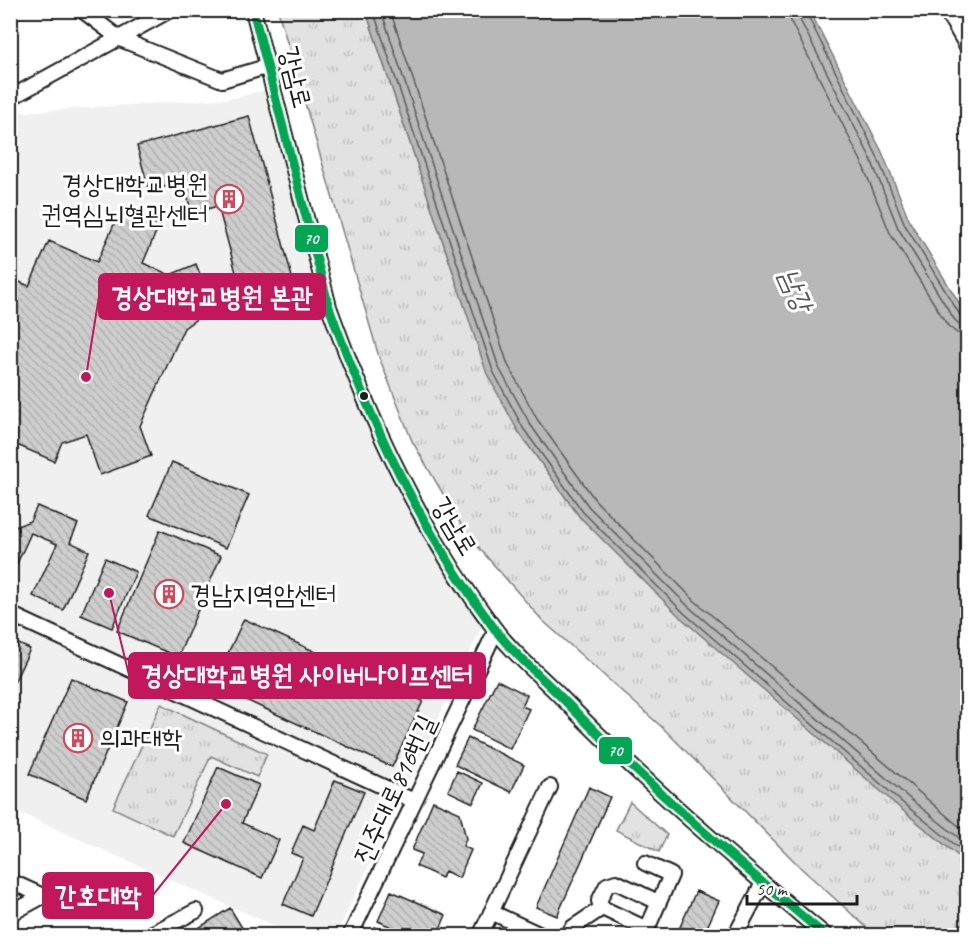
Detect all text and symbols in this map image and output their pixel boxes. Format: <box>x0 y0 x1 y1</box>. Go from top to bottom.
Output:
street label: 강남로 <box>272 43 319 112</box>
place label: 경상대학교병원 권역심뇌혈관센터 <box>41 168 208 231</box>
building icon: 경상대학교병원 권역심뇌혈관센터 <box>213 183 245 215</box>
line badge: 70 <box>294 224 329 253</box>
text: 70 <box>304 229 320 249</box>
water label: 남강 <box>772 263 822 320</box>
callout: 경상대학교병원 본관 <box>99 274 325 319</box>
text: 경상대학교병원 본관 <box>111 280 313 314</box>
unlabelled marker <box>358 390 370 402</box>
street label: 강남로 <box>424 491 485 562</box>
building icon: 경남지역암센터 <box>153 578 185 610</box>
place label: 경남지역암센터 <box>190 578 336 611</box>
callout: 경상대학교병원 사이버나이프센터 <box>129 653 485 698</box>
text: 경상대학교병원 사이버나이프센터 <box>141 658 473 692</box>
street label: 진주대로816번길 <box>346 709 443 869</box>
building icon: 의과대학 <box>62 722 94 754</box>
place label: 의과대학 <box>99 722 183 755</box>
line badge: 70 <box>598 736 633 765</box>
text: 70 <box>608 741 624 761</box>
scale bar <box>747 868 856 906</box>
callout: 간호대학 <box>43 873 153 918</box>
text: 50 m <box>756 878 789 900</box>
text: 간호대학 <box>55 879 142 913</box>

